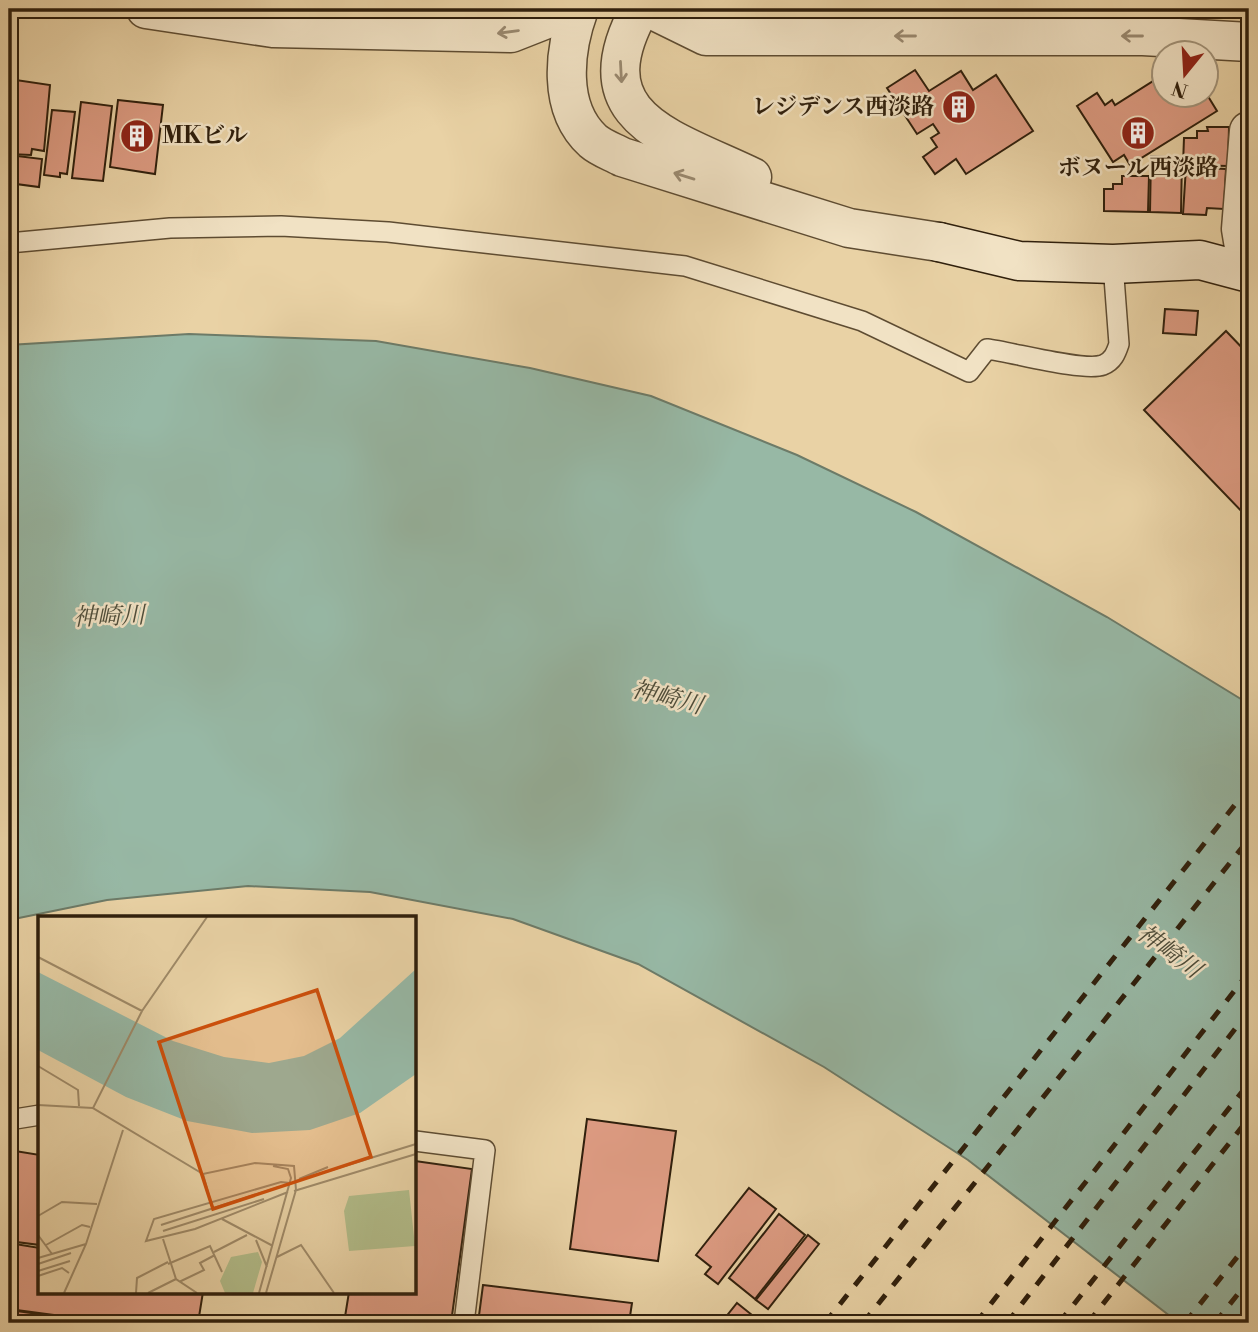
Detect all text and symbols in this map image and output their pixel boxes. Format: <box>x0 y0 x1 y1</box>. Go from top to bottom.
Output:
one-way arrow <box>497 25 520 38</box>
one-way arrow <box>893 29 916 43</box>
one-way arrow <box>1121 29 1144 43</box>
north arrow <box>1150 38 1220 108</box>
one-way arrow <box>615 60 628 83</box>
text: N <box>1169 75 1191 103</box>
building icon: レジデンス西淡路 <box>940 88 978 126</box>
place label: レジデンス西淡路 <box>752 93 934 121</box>
building icon: ボヌール西淡路 <box>1119 114 1157 152</box>
building icon: MKビル <box>118 117 156 155</box>
place label: MKビル <box>162 122 248 150</box>
place label: ボヌール西淡路 <box>1058 154 1218 182</box>
one-way arrow <box>673 169 695 182</box>
water label: 神崎川 <box>72 601 148 633</box>
water label: 神崎川 <box>628 675 708 722</box>
inset map <box>38 916 416 1294</box>
water label: 神崎川 <box>1131 919 1209 987</box>

